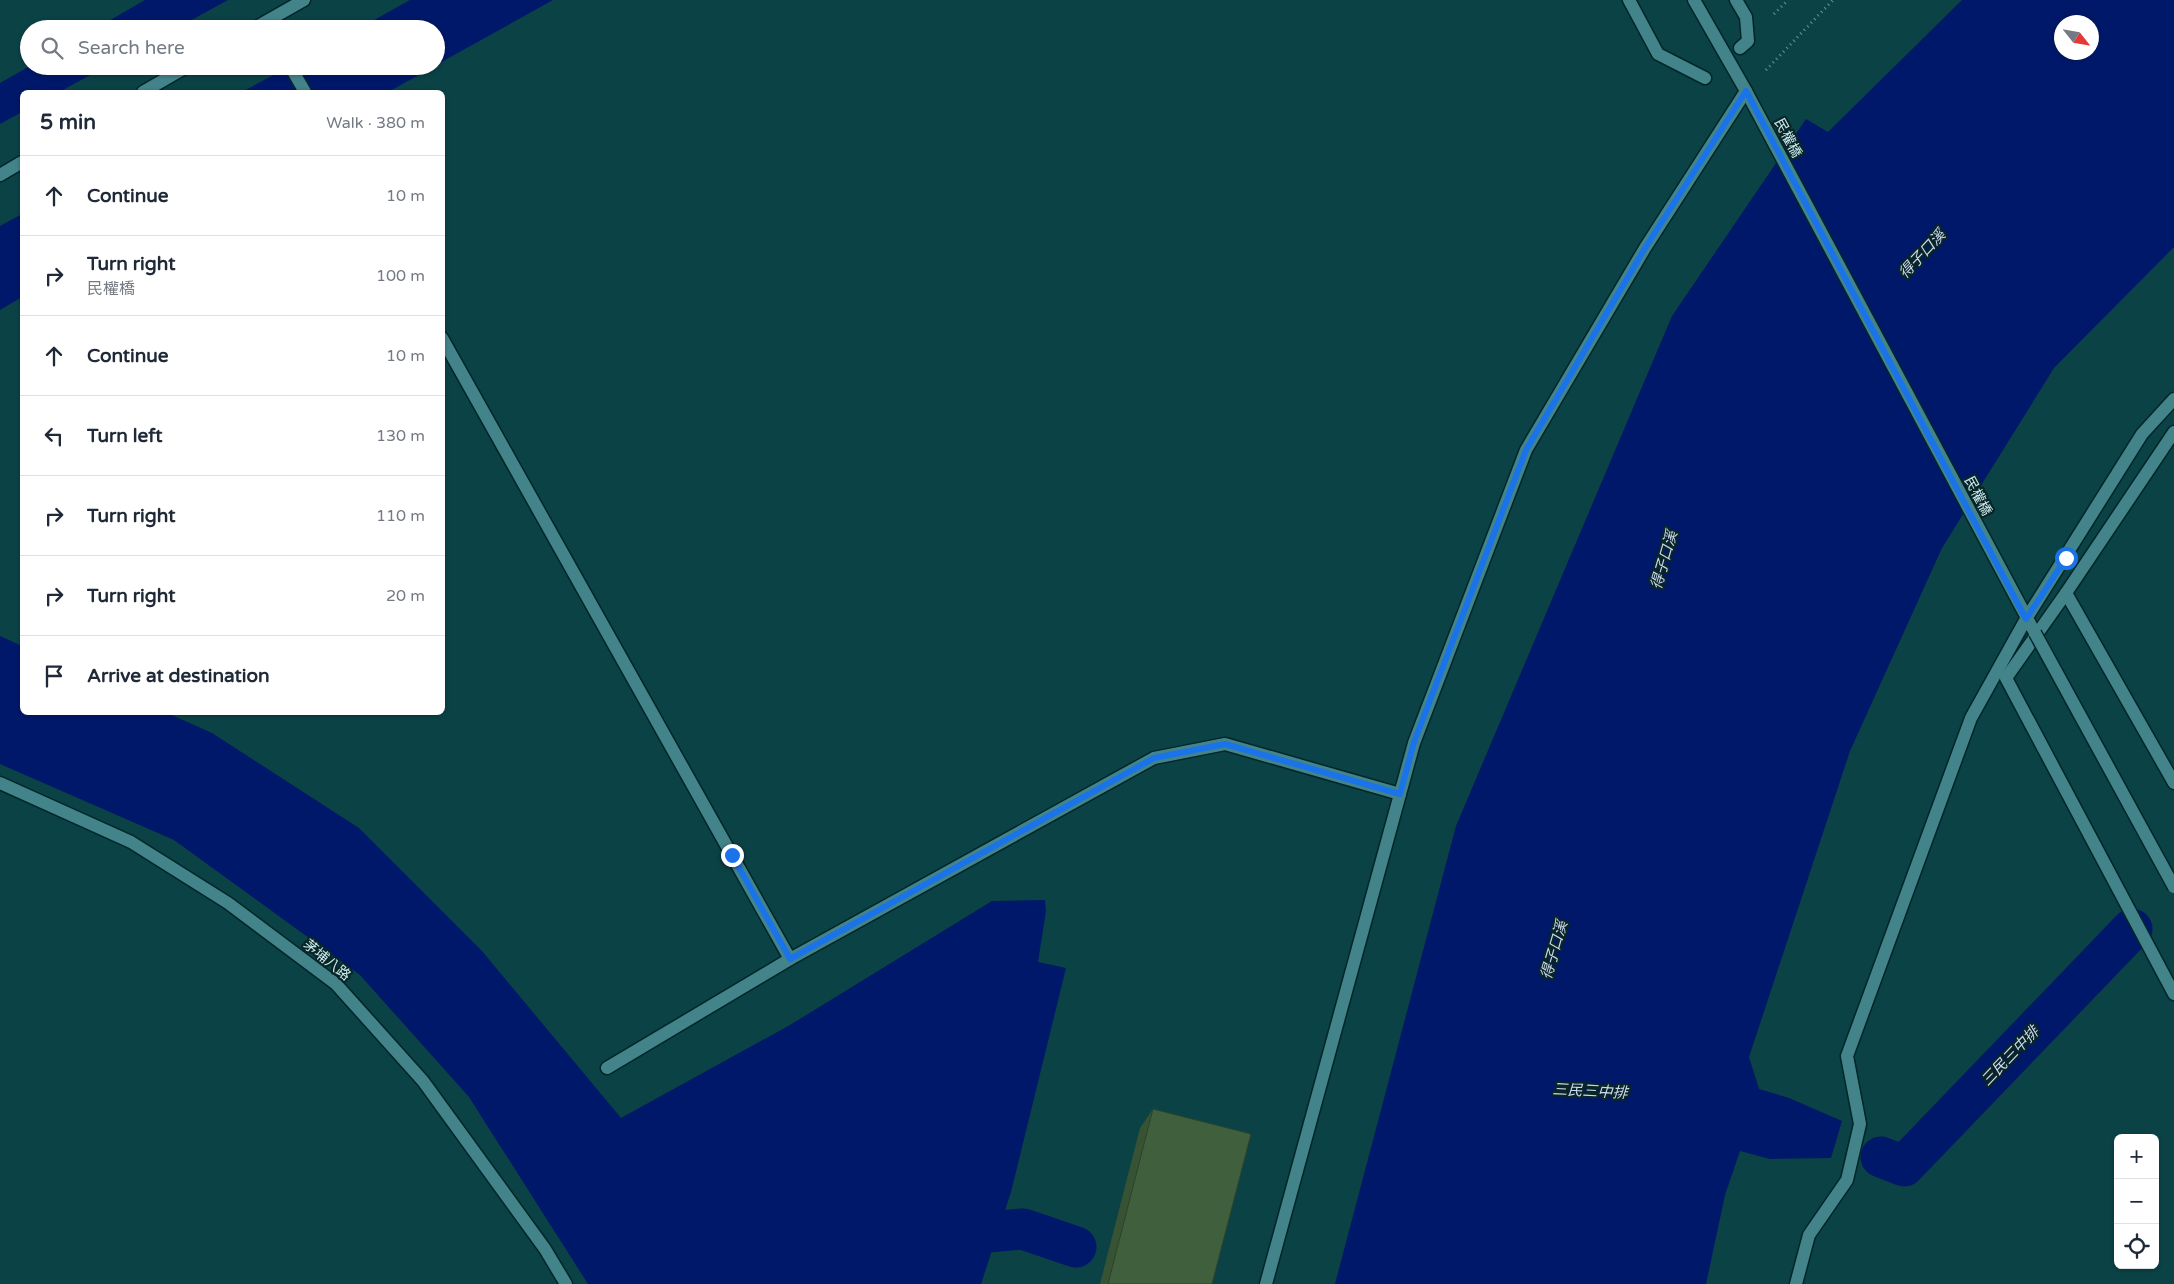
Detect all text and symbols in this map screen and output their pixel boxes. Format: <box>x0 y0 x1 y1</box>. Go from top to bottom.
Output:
north arrow <box>2054 15 2099 60</box>
search box <box>20 20 445 75</box>
icon: search <box>38 34 66 62</box>
text: Search here <box>78 37 185 59</box>
text: 5 min <box>40 110 96 135</box>
text: Walk · 380 m <box>326 113 425 133</box>
street label: 民權橋 <box>1771 115 1805 161</box>
icon: ahead <box>40 182 68 210</box>
text: Continue <box>87 185 169 207</box>
text: 10 m <box>386 186 425 206</box>
water label: 得子口溪 <box>1895 224 1950 282</box>
text: Turn right <box>87 253 175 275</box>
icon: right <box>40 262 68 290</box>
text: 100 m <box>376 266 425 286</box>
text: 民權橋 <box>87 279 135 299</box>
icon: ahead <box>40 342 68 370</box>
text: Continue <box>87 345 169 367</box>
text: 10 m <box>386 346 425 366</box>
icon: left <box>40 422 68 450</box>
text: Turn left <box>87 425 163 447</box>
text: 130 m <box>376 426 425 446</box>
street label: 民權橋 <box>1961 473 1995 519</box>
icon: right <box>40 502 68 530</box>
text: Turn right <box>87 505 175 527</box>
text: 110 m <box>376 506 425 526</box>
water label: 得子口溪 <box>1647 527 1681 591</box>
route start <box>2055 547 2078 570</box>
icon: right <box>40 582 68 610</box>
text: Turn right <box>87 585 175 607</box>
text: 20 m <box>386 586 425 606</box>
icon: arrive <box>40 662 68 690</box>
text: Arrive at destination <box>87 665 270 687</box>
route end <box>721 844 744 867</box>
water label: 得子口溪 <box>1537 917 1571 981</box>
street label: 茅埔八路 <box>300 936 354 984</box>
water label: 三民三中排 <box>1977 1021 2044 1089</box>
water label: 三民三中排 <box>1552 1080 1630 1102</box>
map controls <box>2114 1134 2159 1269</box>
button: + <box>2114 1134 2159 1179</box>
button: − <box>2114 1179 2159 1224</box>
button: locate <box>2114 1224 2159 1269</box>

